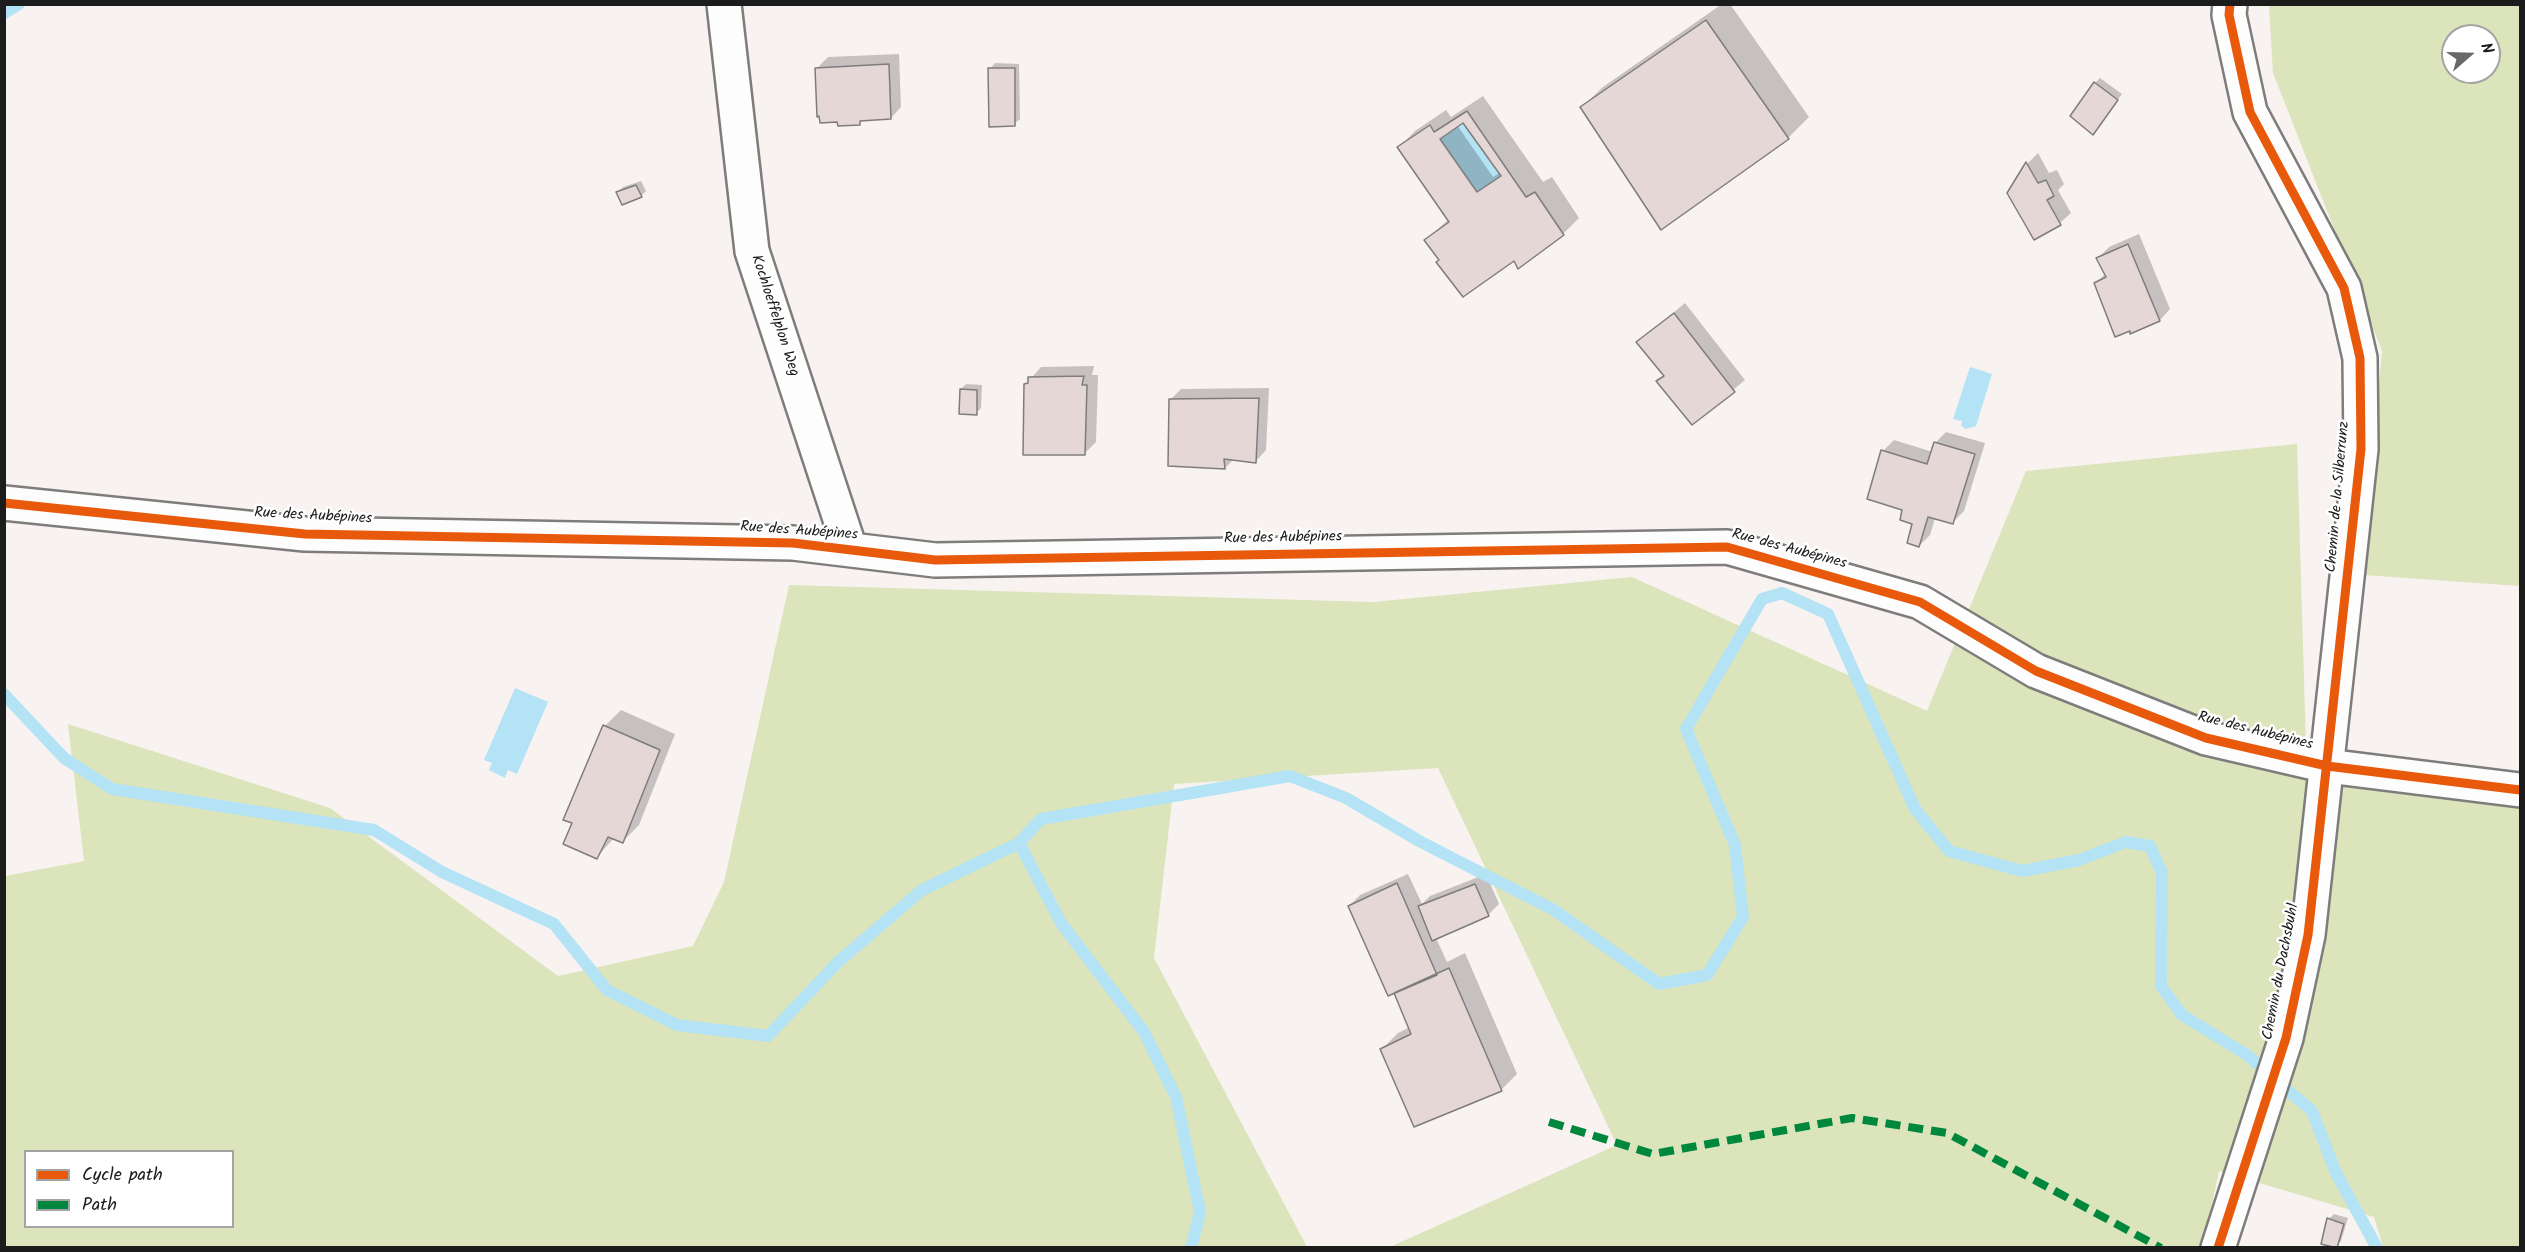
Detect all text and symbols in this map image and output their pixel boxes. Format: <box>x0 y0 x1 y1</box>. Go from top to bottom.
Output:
north arrow <box>2441 24 2501 84</box>
text: N <box>2473 39 2500 57</box>
street label: Kochloeffelplon Weg <box>746 253 802 379</box>
street label: Chemin de la Silberrunz <box>2323 421 2355 573</box>
street label: Rue des Aubépines <box>254 505 372 529</box>
street label: Rue des Aubépines <box>739 519 859 545</box>
street label: Rue des Aubépines <box>1730 526 1848 574</box>
street label: Rue des Aubépines <box>1224 529 1342 549</box>
street label: Rue des Aubépines <box>2196 709 2314 755</box>
street label: Chemin du Dachsbuhl <box>2260 902 2304 1042</box>
legend <box>24 1150 234 1228</box>
text: Cycle path <box>82 1161 163 1190</box>
text: Path <box>82 1191 117 1220</box>

